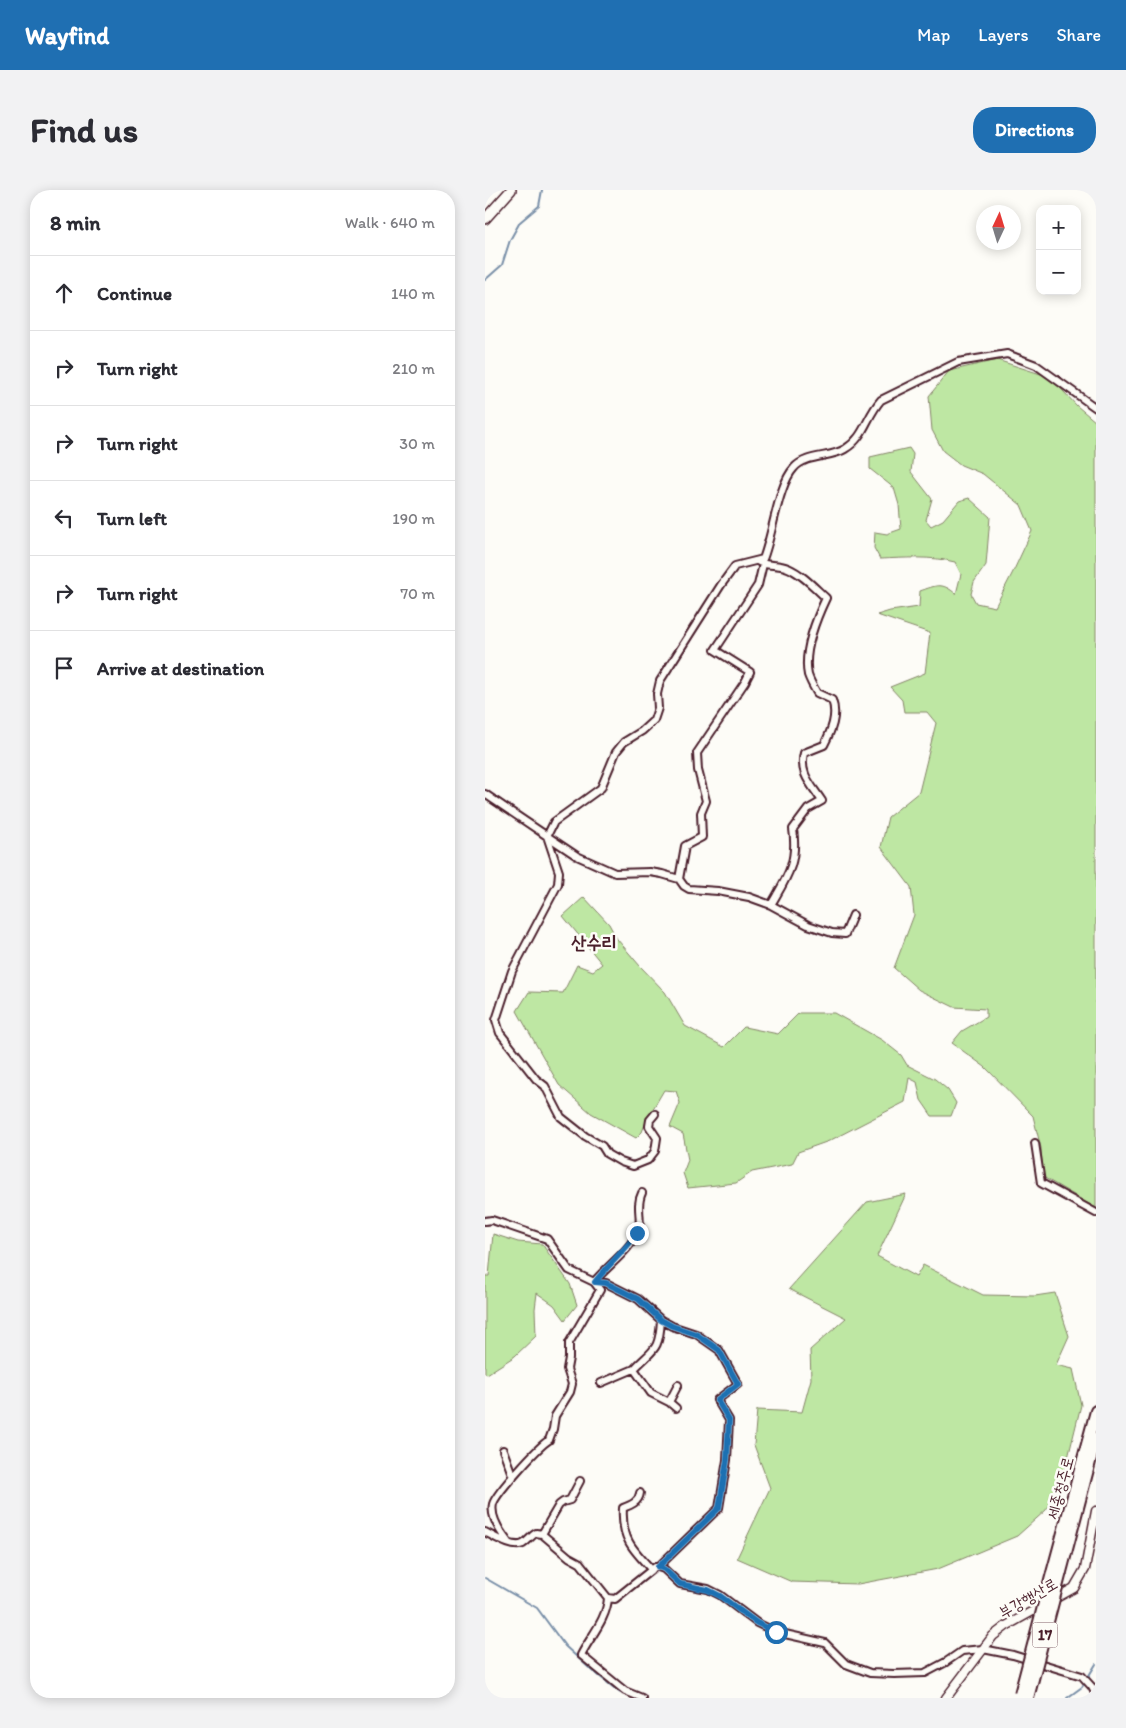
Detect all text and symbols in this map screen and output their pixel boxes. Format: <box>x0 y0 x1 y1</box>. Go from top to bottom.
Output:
text: Wayfind <box>25 21 109 50</box>
text: Map <box>917 24 950 46</box>
text: Layers <box>978 24 1028 46</box>
text: Share <box>1056 24 1101 46</box>
button: Directions <box>973 107 1096 153</box>
text: Find us <box>30 109 138 151</box>
north arrow <box>976 205 1021 250</box>
map controls <box>1036 205 1081 295</box>
button: + <box>1036 205 1081 250</box>
text: 8 min <box>50 210 100 235</box>
text: Walk · 640 m <box>345 213 435 232</box>
button: − <box>1036 250 1081 295</box>
icon: ahead <box>50 279 78 307</box>
text: Continue <box>97 282 172 305</box>
text: 140 m <box>391 284 435 303</box>
icon: right <box>50 354 78 382</box>
text: Turn right <box>97 357 178 380</box>
text: 210 m <box>392 359 435 378</box>
icon: right <box>50 429 78 457</box>
text: Turn right <box>97 432 178 455</box>
text: 30 m <box>399 434 435 453</box>
icon: left <box>50 504 78 532</box>
text: Turn left <box>97 507 167 530</box>
text: 190 m <box>392 509 435 528</box>
icon: right <box>50 579 78 607</box>
text: Turn right <box>97 582 178 605</box>
text: 70 m <box>400 584 435 603</box>
icon: arrive <box>50 654 78 682</box>
text: Arrive at destination <box>97 657 264 680</box>
district label: 산수리 <box>571 931 617 954</box>
route end <box>626 1222 649 1245</box>
street label: 세종청주로 <box>1042 1454 1078 1522</box>
street label: 부강행산로 <box>995 1574 1061 1622</box>
route start <box>765 1621 788 1644</box>
road number: 17 <box>1033 1622 1057 1648</box>

